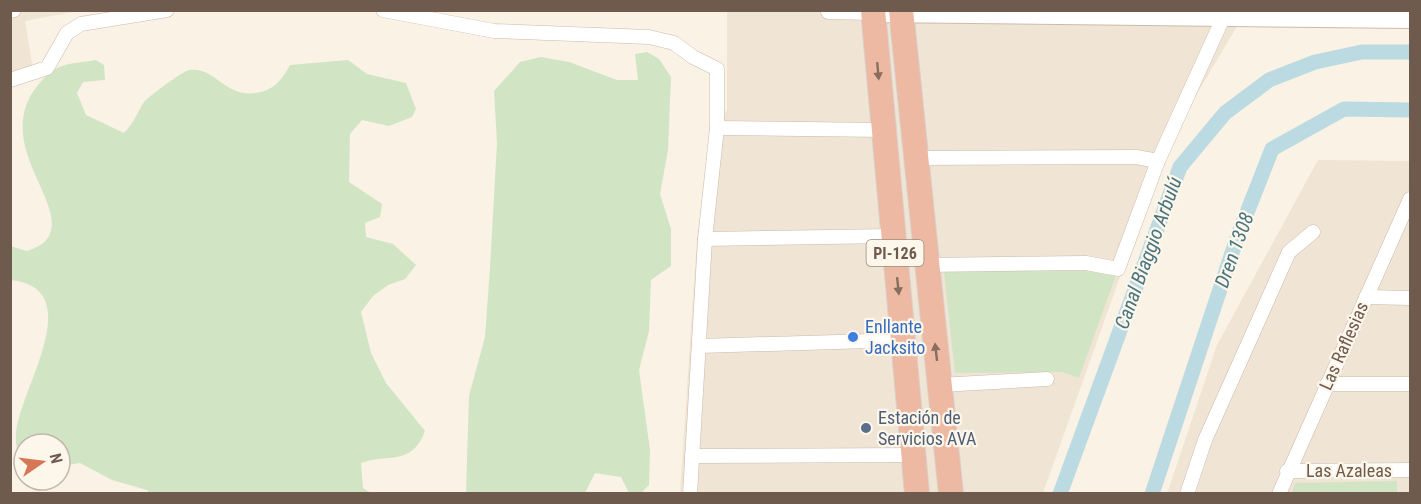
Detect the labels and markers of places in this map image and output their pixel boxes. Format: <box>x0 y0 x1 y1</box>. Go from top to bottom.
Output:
place label: Enllante Jacksito <box>865 316 925 358</box>
marker: Enllante Jacksito <box>846 330 860 344</box>
place label: Estación de Servicios AVA <box>878 407 977 449</box>
marker: Estación de Servicios AVA <box>859 421 873 435</box>

